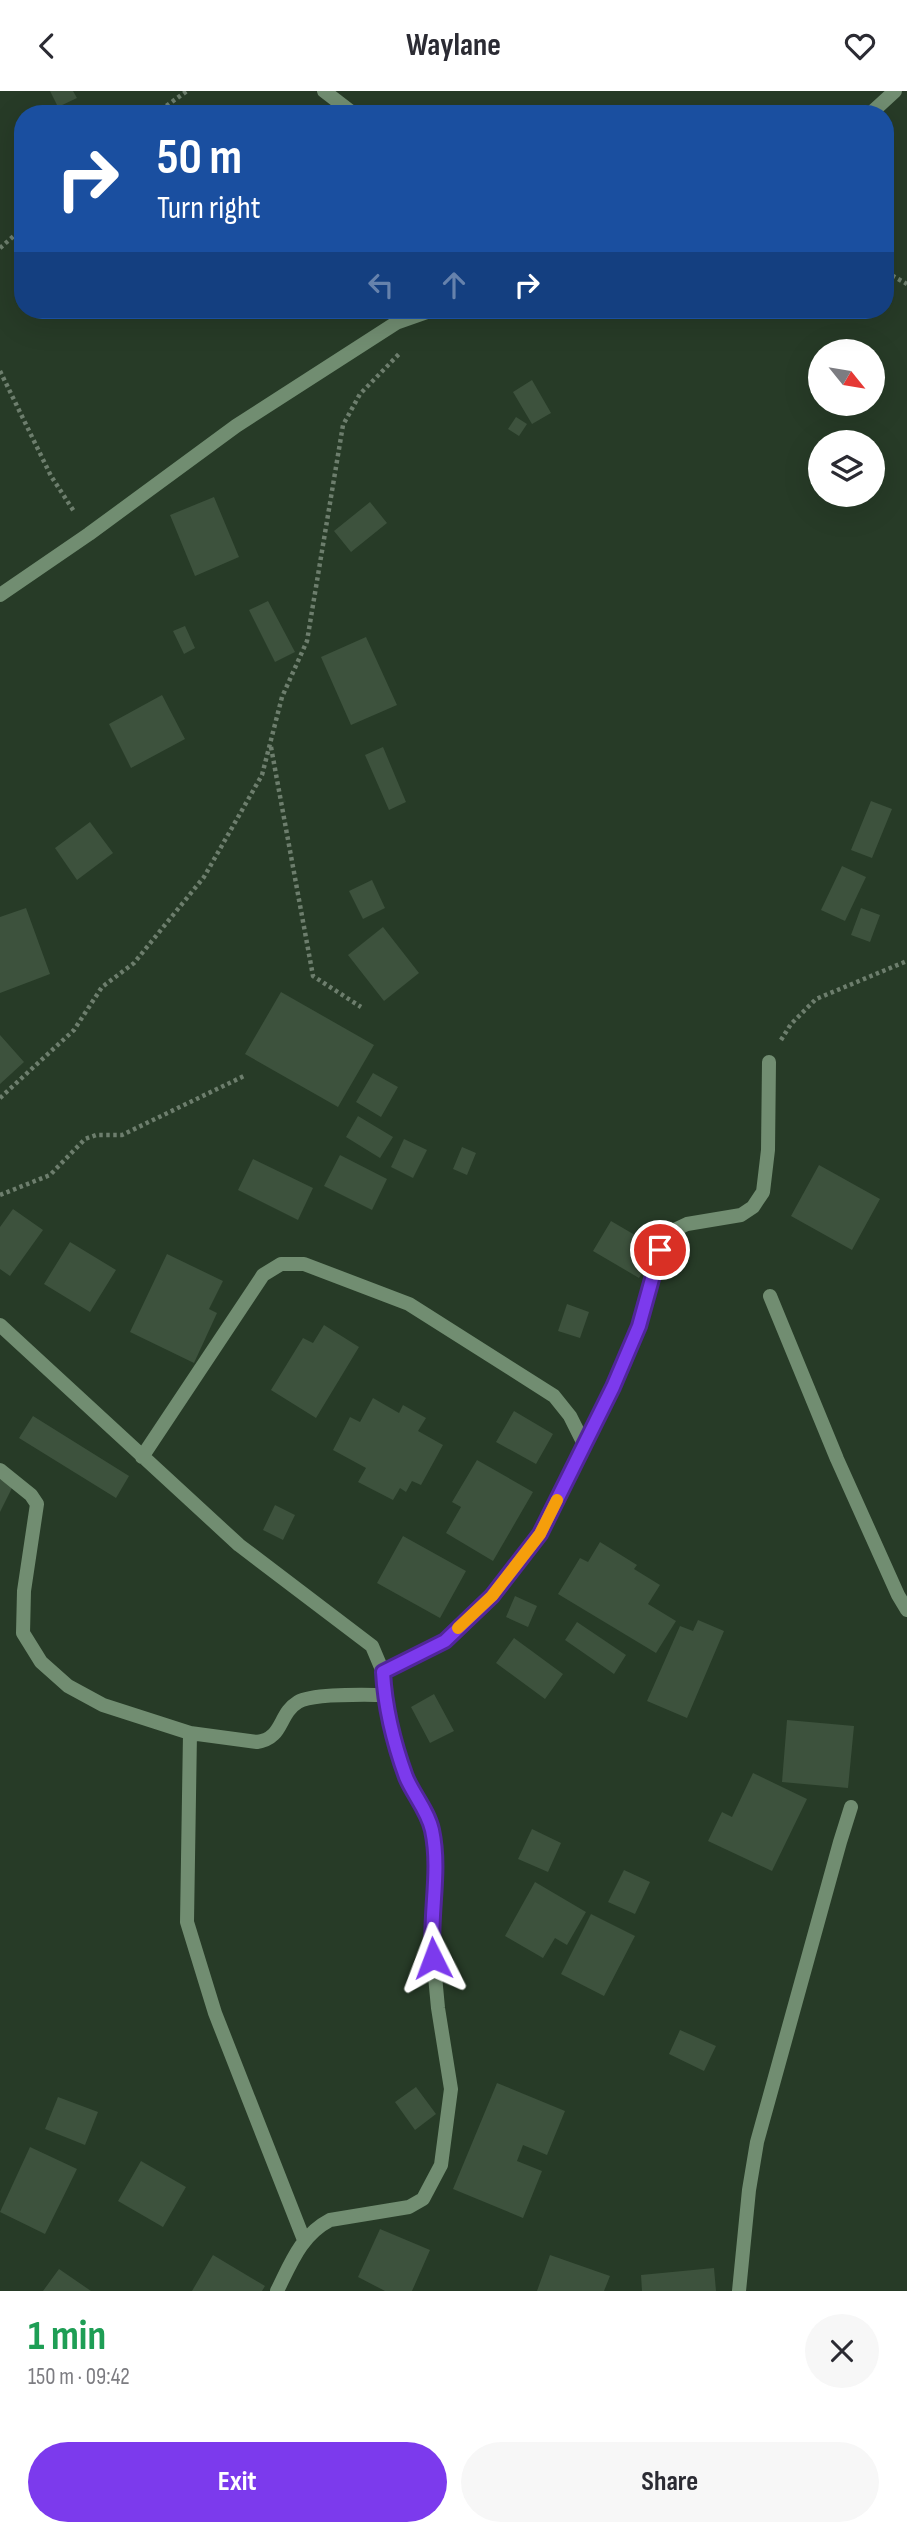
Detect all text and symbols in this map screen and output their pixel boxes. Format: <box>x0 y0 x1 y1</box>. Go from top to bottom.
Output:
text: Waylane <box>406 26 501 65</box>
icon: back <box>28 27 66 65</box>
icon: heart <box>841 27 879 65</box>
text: 50 m <box>157 129 242 188</box>
icon: right <box>42 133 133 224</box>
text: Turn right <box>157 189 261 228</box>
icon: left <box>362 266 400 304</box>
icon: ahead <box>435 266 473 304</box>
icon: right <box>508 266 546 304</box>
north arrow <box>808 339 886 417</box>
map controls <box>808 339 885 507</box>
button: layers <box>808 430 885 507</box>
pin <box>630 1220 690 1280</box>
icon: arrive <box>641 1231 679 1269</box>
position arrow <box>396 1921 470 1995</box>
text: 1 min <box>28 2311 106 2362</box>
button: close <box>805 2314 879 2388</box>
text: 150 m · 09:42 <box>28 2363 130 2391</box>
button: Exit <box>28 2442 447 2522</box>
button: Share <box>461 2442 879 2522</box>

